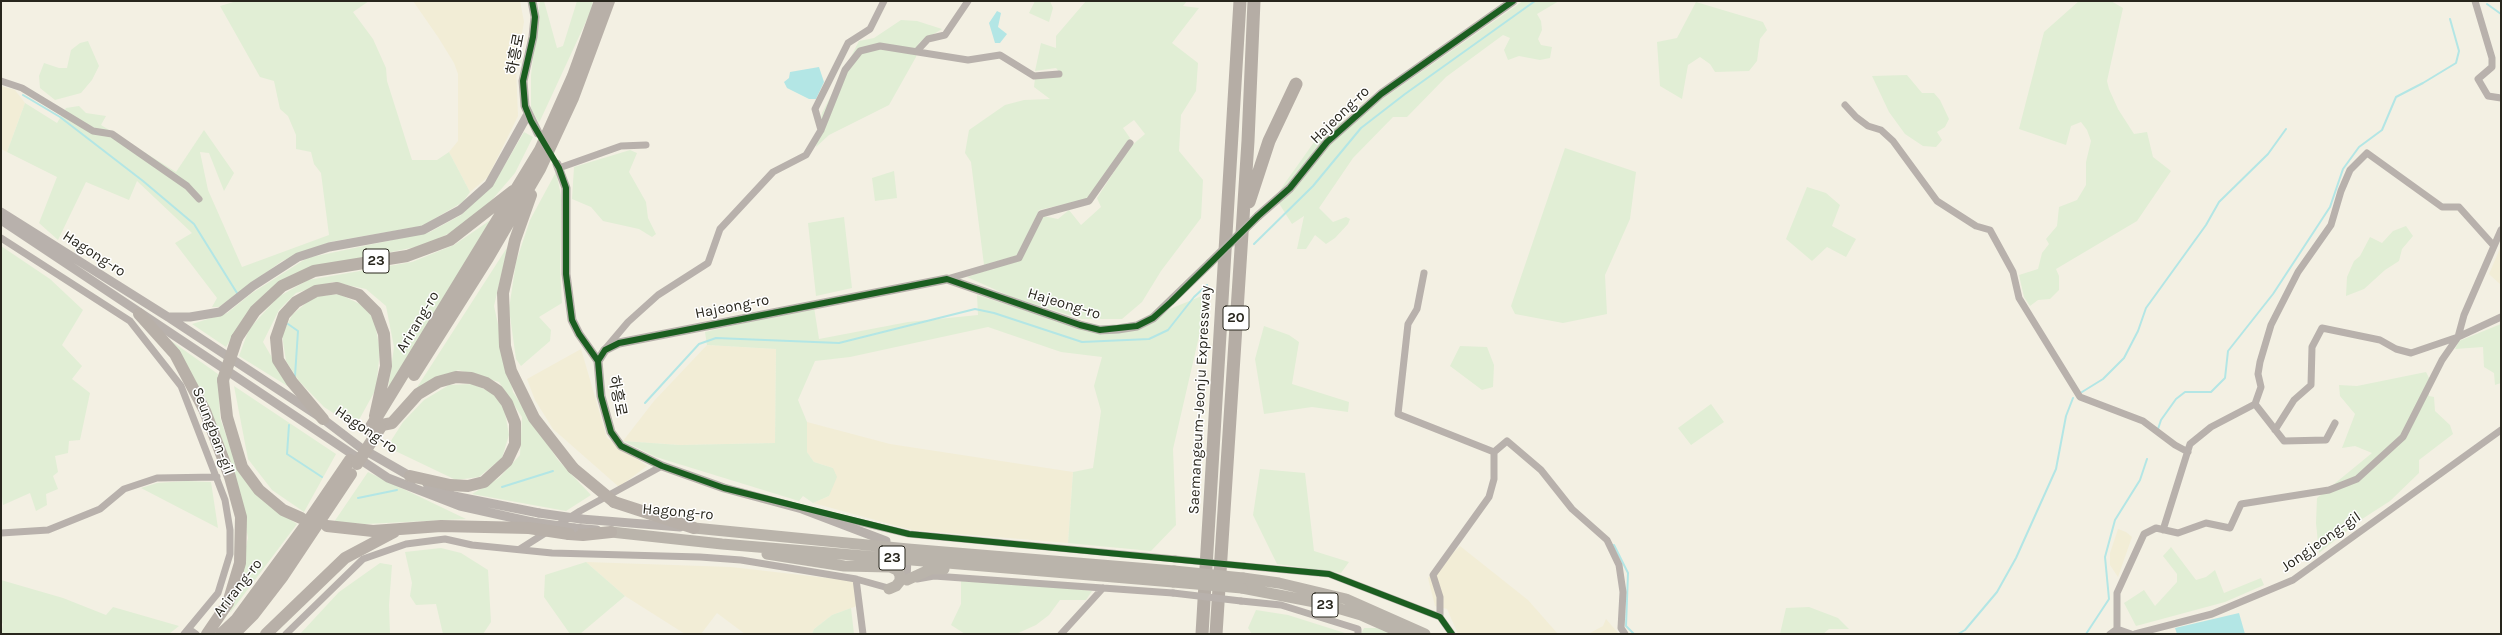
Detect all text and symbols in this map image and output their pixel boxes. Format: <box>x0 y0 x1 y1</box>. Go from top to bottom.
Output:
street label: 하흥로 <box>503 32 529 76</box>
street label: Hajeong-ro <box>1307 82 1373 148</box>
street label: Hagong-ro <box>59 227 129 281</box>
road number: 23 <box>363 249 389 273</box>
street label: Hajeong-ro <box>1025 284 1103 324</box>
street label: Saemangeum-Jeonju Expressway <box>1185 285 1215 515</box>
street label: Arirang-ro <box>393 288 443 356</box>
street label: Hajeong-ro <box>693 291 771 323</box>
road number: 20 <box>1223 306 1249 330</box>
street label: 하흥로 <box>604 374 630 418</box>
street label: Seungban-gil <box>188 385 238 477</box>
street label: Hagong-ro <box>331 403 401 457</box>
street label: Hagong-ro <box>642 500 714 524</box>
street label: Jongjeong-gil <box>2278 508 2364 576</box>
road number: 23 <box>879 546 905 570</box>
street label: Arirang-ro <box>210 555 266 621</box>
road number: 23 <box>1312 593 1338 617</box>

